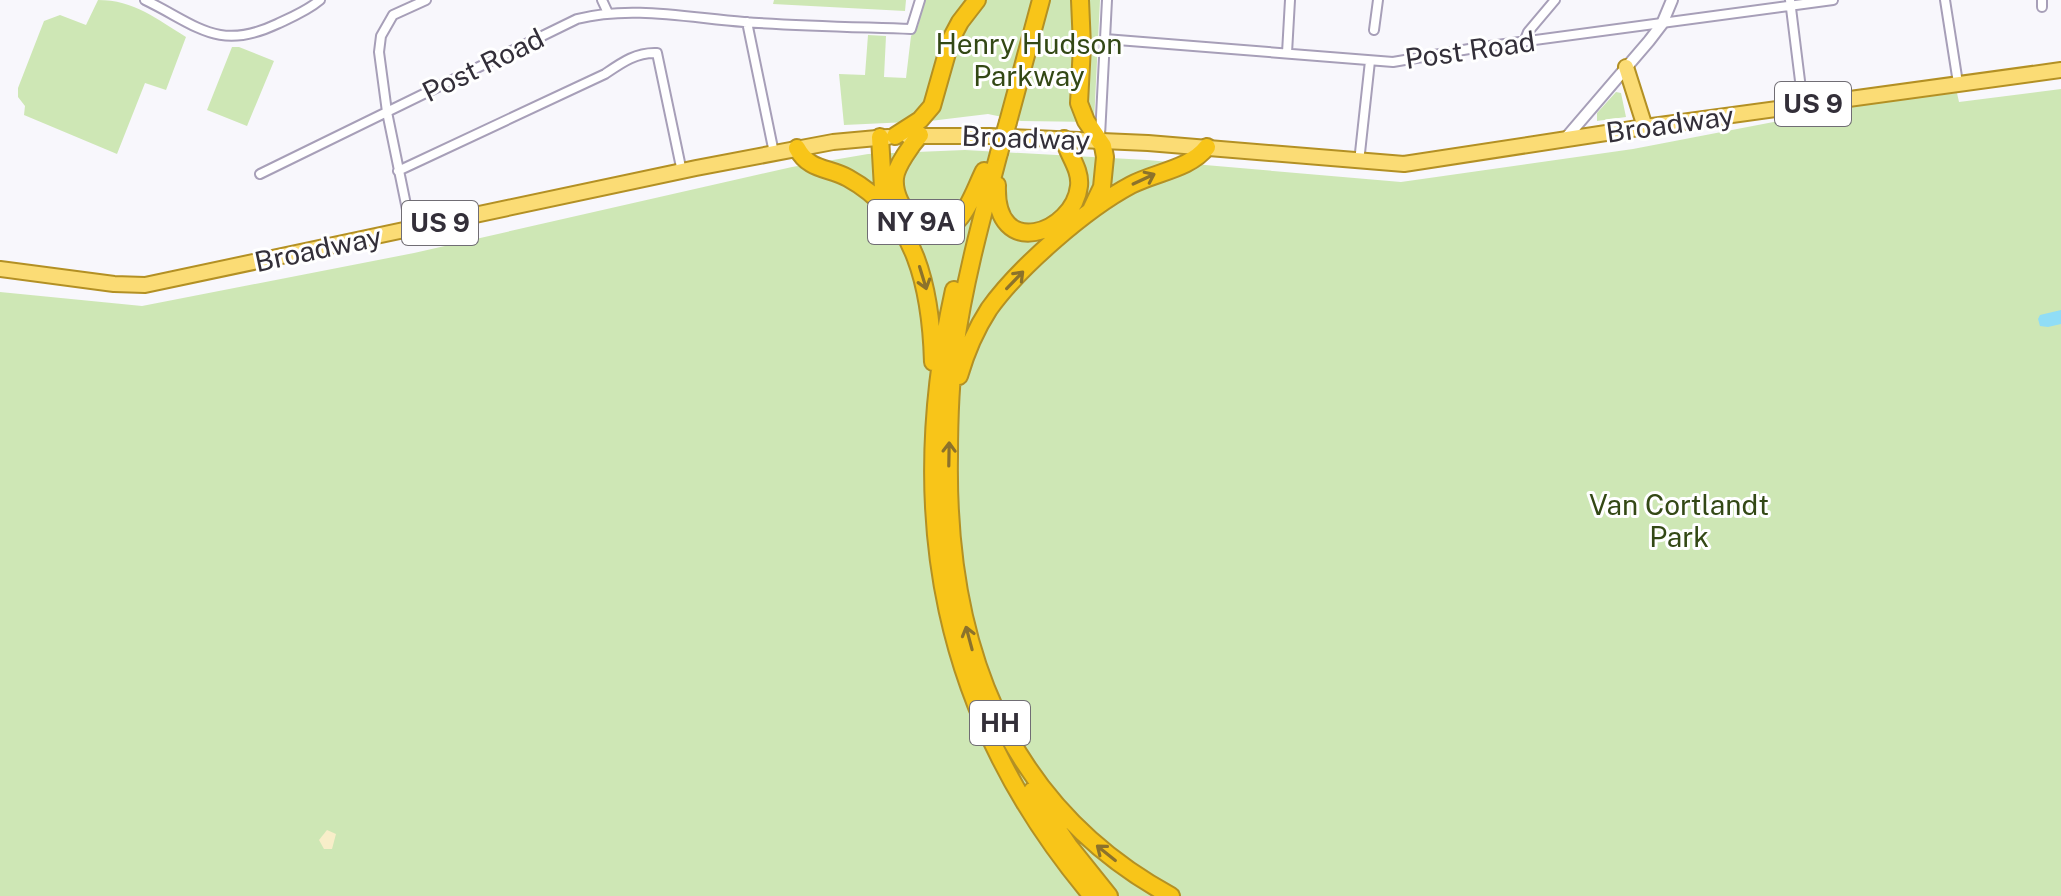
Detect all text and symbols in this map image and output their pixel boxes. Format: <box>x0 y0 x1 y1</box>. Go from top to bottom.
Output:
street label: Post Road <box>417 21 549 108</box>
street label: Post Road <box>1403 24 1537 75</box>
park label: Henry Hudson Parkway <box>936 27 1122 92</box>
road number: US 9 <box>1775 82 1851 126</box>
street label: Broadway <box>1604 98 1736 149</box>
street label: Broadway <box>961 119 1091 156</box>
one-way arrow <box>1132 171 1156 186</box>
road number: NY 9A <box>868 200 964 244</box>
road number: US 9 <box>402 201 478 245</box>
street label: Broadway <box>251 219 384 278</box>
one-way arrow <box>916 265 931 291</box>
one-way arrow <box>1005 271 1024 290</box>
one-way arrow <box>941 441 956 468</box>
park label: Van Cortlandt Park <box>1589 488 1769 553</box>
one-way arrow <box>961 625 976 651</box>
road number: HH <box>970 701 1030 745</box>
one-way arrow <box>1096 844 1117 862</box>

